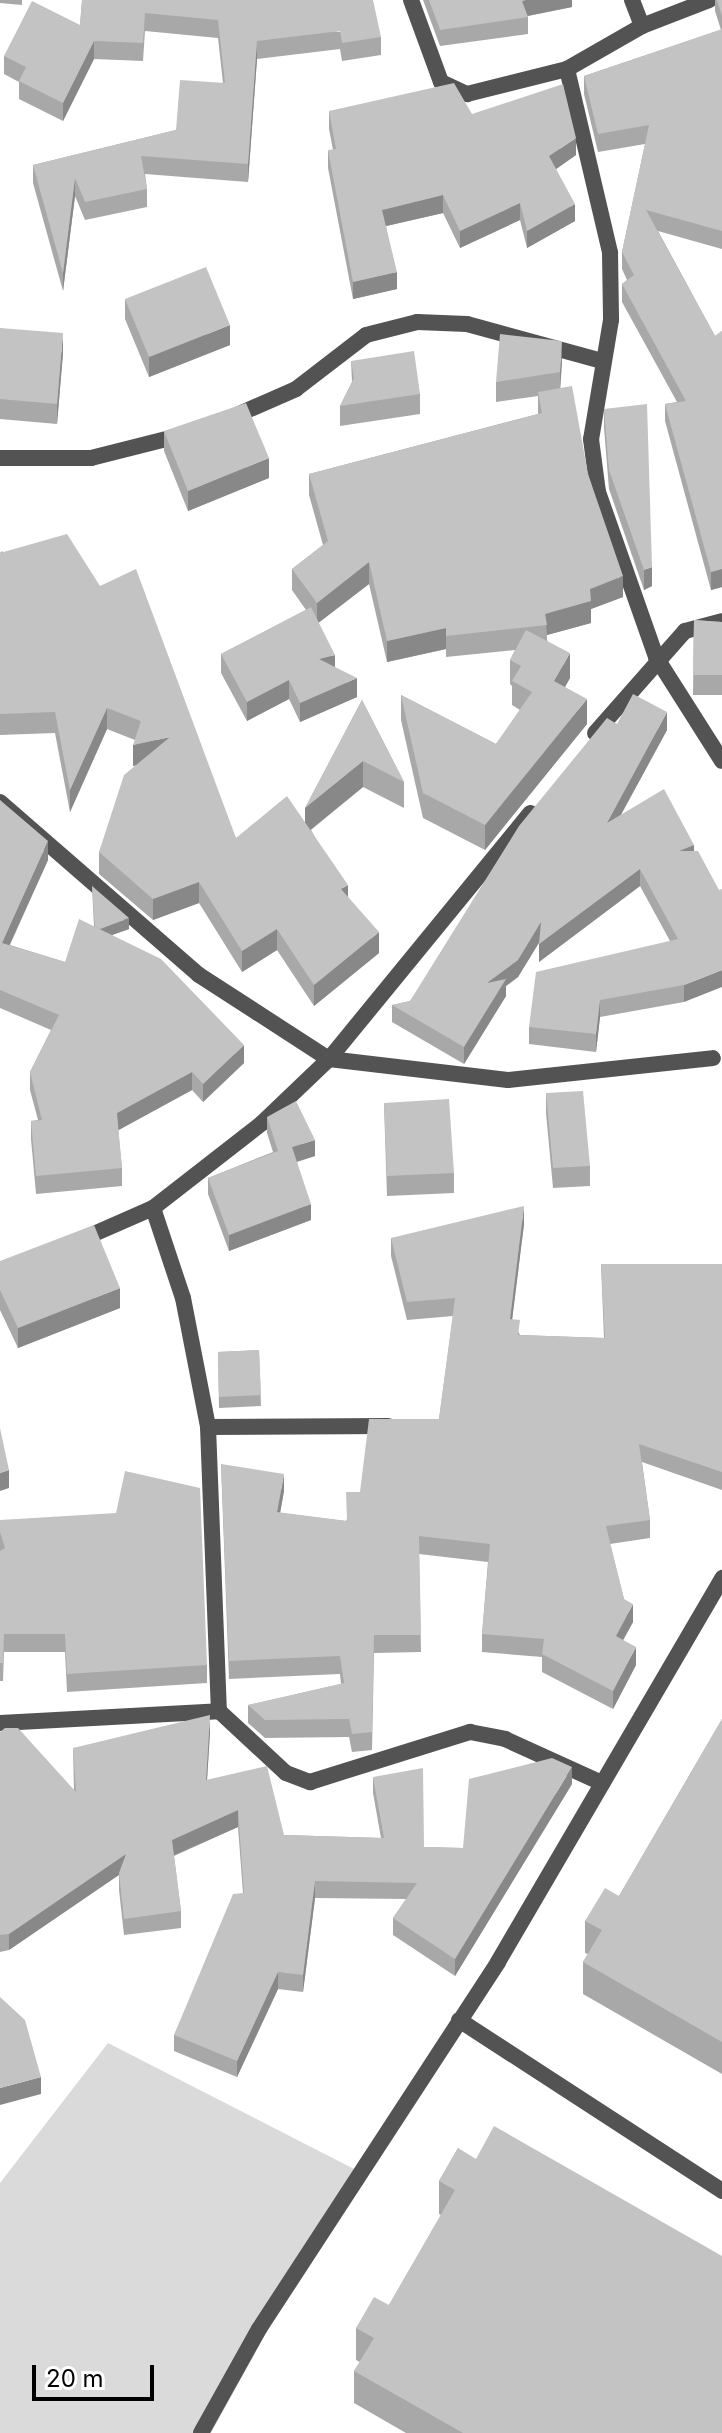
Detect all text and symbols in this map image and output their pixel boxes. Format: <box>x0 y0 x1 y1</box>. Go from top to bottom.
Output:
scale bar <box>36 2349 158 2399</box>
text: 20 m <box>46 2364 104 2393</box>

